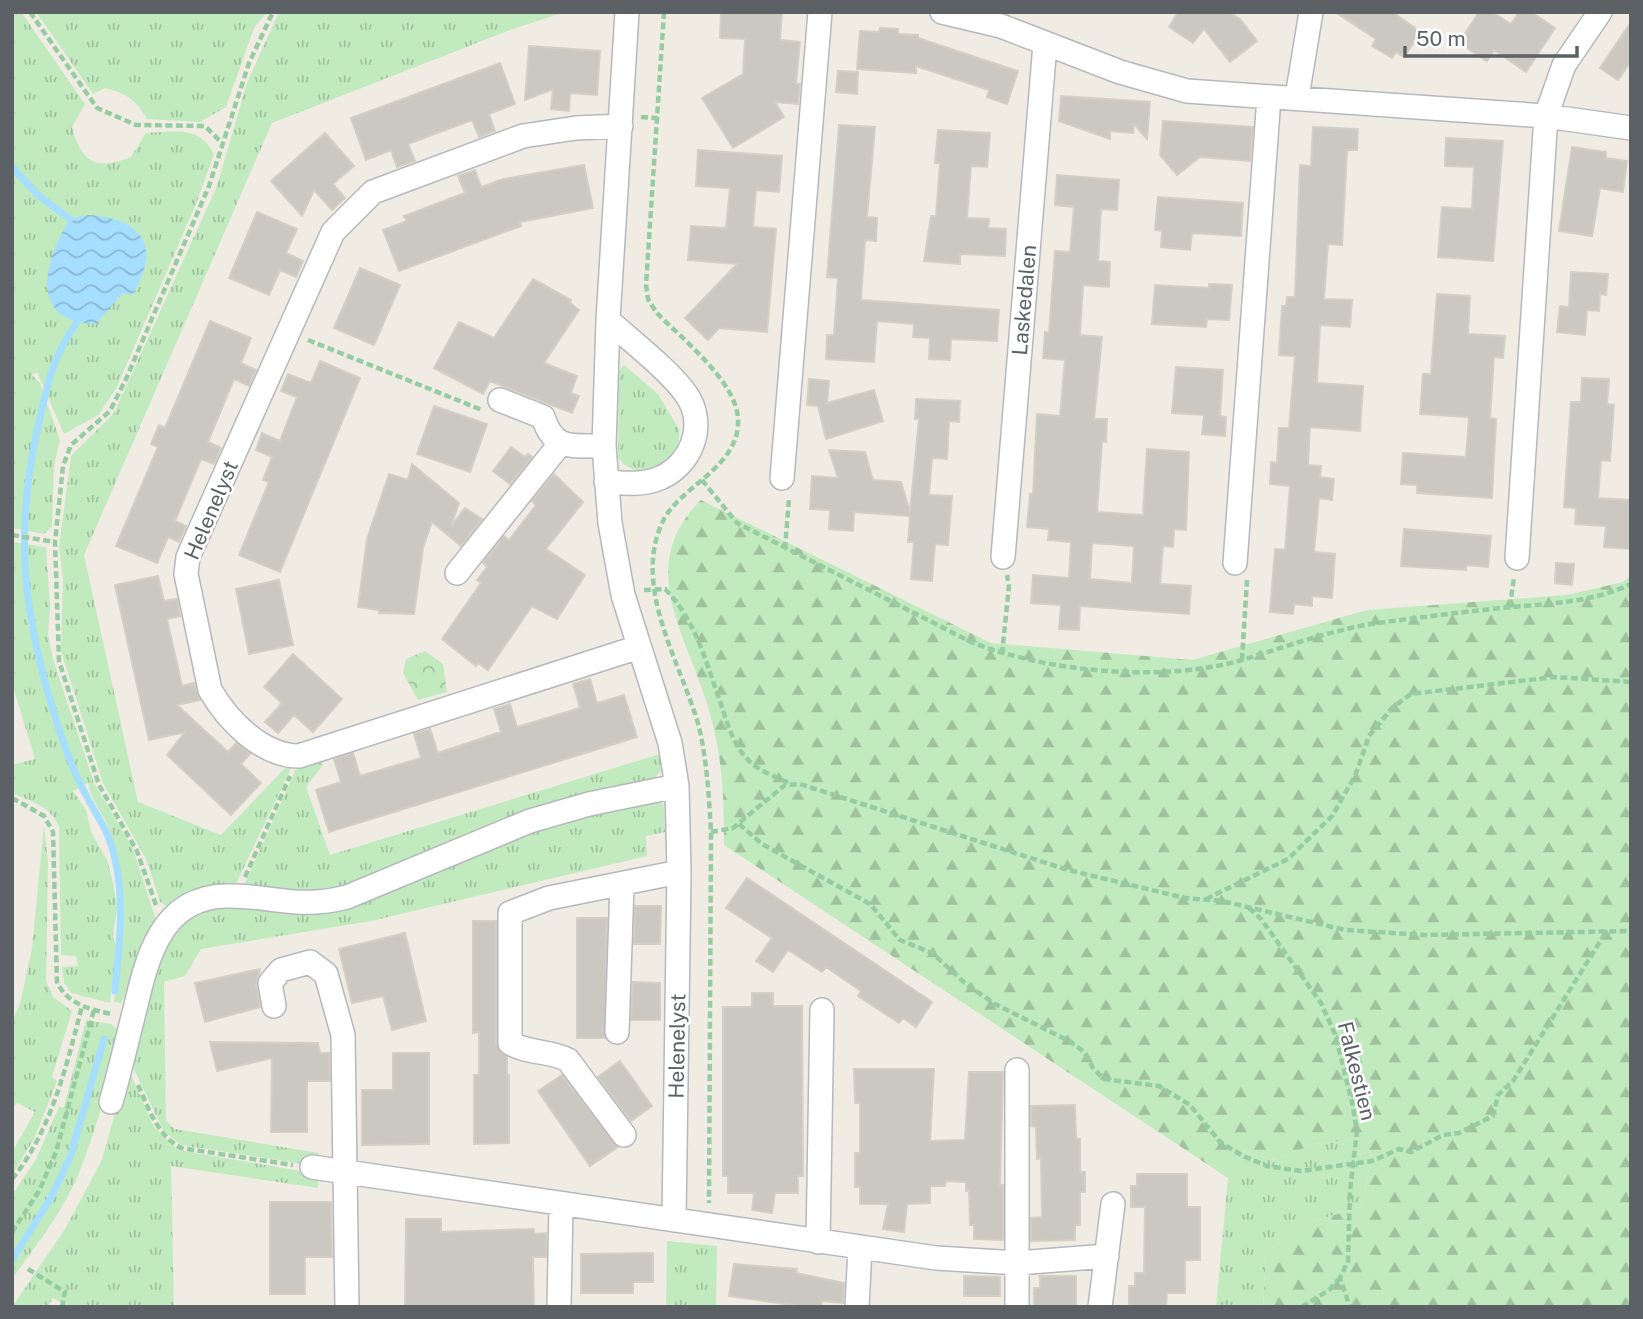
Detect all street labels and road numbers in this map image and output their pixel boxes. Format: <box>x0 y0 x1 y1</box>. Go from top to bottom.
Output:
street label: Laskedalen <box>1007 244 1041 356</box>
street label: Helenelyst <box>179 457 243 563</box>
street label: Helenelyst <box>664 993 690 1099</box>
street label: Falkestien <box>1333 1019 1381 1123</box>

